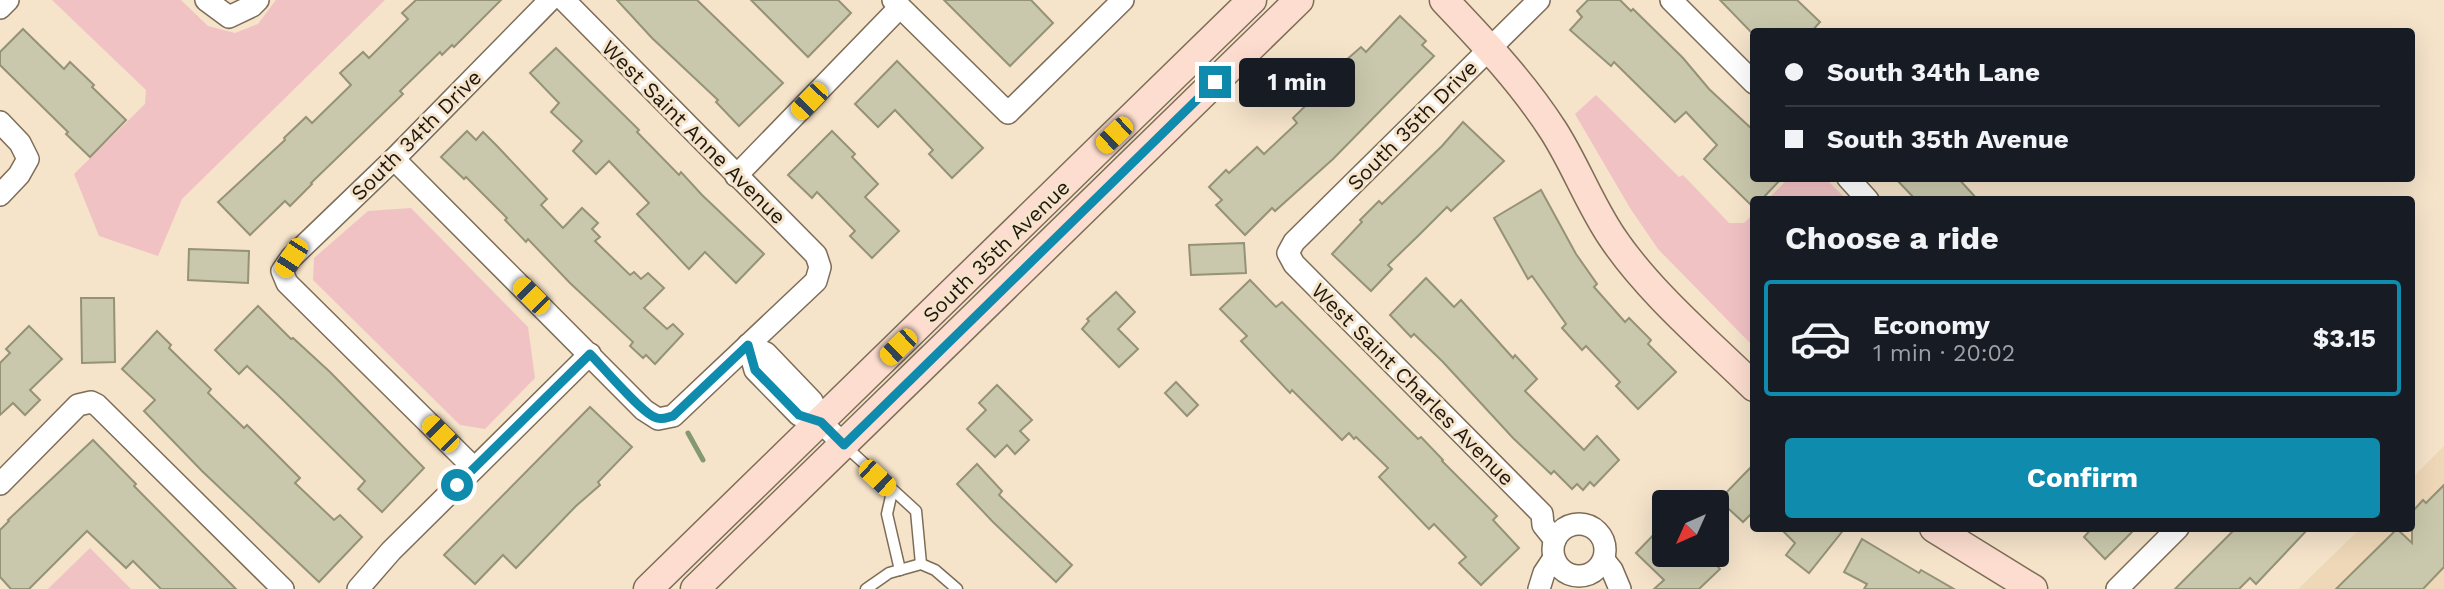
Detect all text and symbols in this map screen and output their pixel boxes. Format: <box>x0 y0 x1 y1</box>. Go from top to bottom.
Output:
street label: West Saint Anne Avenue <box>597 35 791 229</box>
street label: South 35th Drive <box>1342 55 1482 195</box>
callout: 1 min <box>1240 57 1355 106</box>
text: South 34th Lane <box>1827 57 2040 87</box>
street label: South 34th Drive <box>346 65 486 205</box>
route end <box>1199 66 1231 98</box>
text: 1 min <box>1267 69 1327 96</box>
car <box>787 79 832 123</box>
car <box>1092 113 1137 157</box>
text: South 35th Avenue <box>1827 124 2069 154</box>
street label: South 35th Avenue <box>917 174 1075 328</box>
text: Choose a ride <box>1785 219 1999 257</box>
car <box>271 235 312 281</box>
car <box>509 274 554 318</box>
street label: West Saint Charles Avenue <box>1307 278 1519 490</box>
icon: car <box>1789 307 1852 370</box>
text: Economy <box>1873 310 1990 340</box>
text: $3.15 <box>2313 323 2376 353</box>
car <box>876 325 921 369</box>
text: 1 min · 20:02 <box>1873 340 2015 367</box>
car <box>418 412 463 456</box>
button: Confirm <box>1785 438 2380 518</box>
car <box>855 456 900 500</box>
route start <box>441 469 473 501</box>
north arrow <box>1652 490 1729 567</box>
map controls <box>1652 490 1729 567</box>

